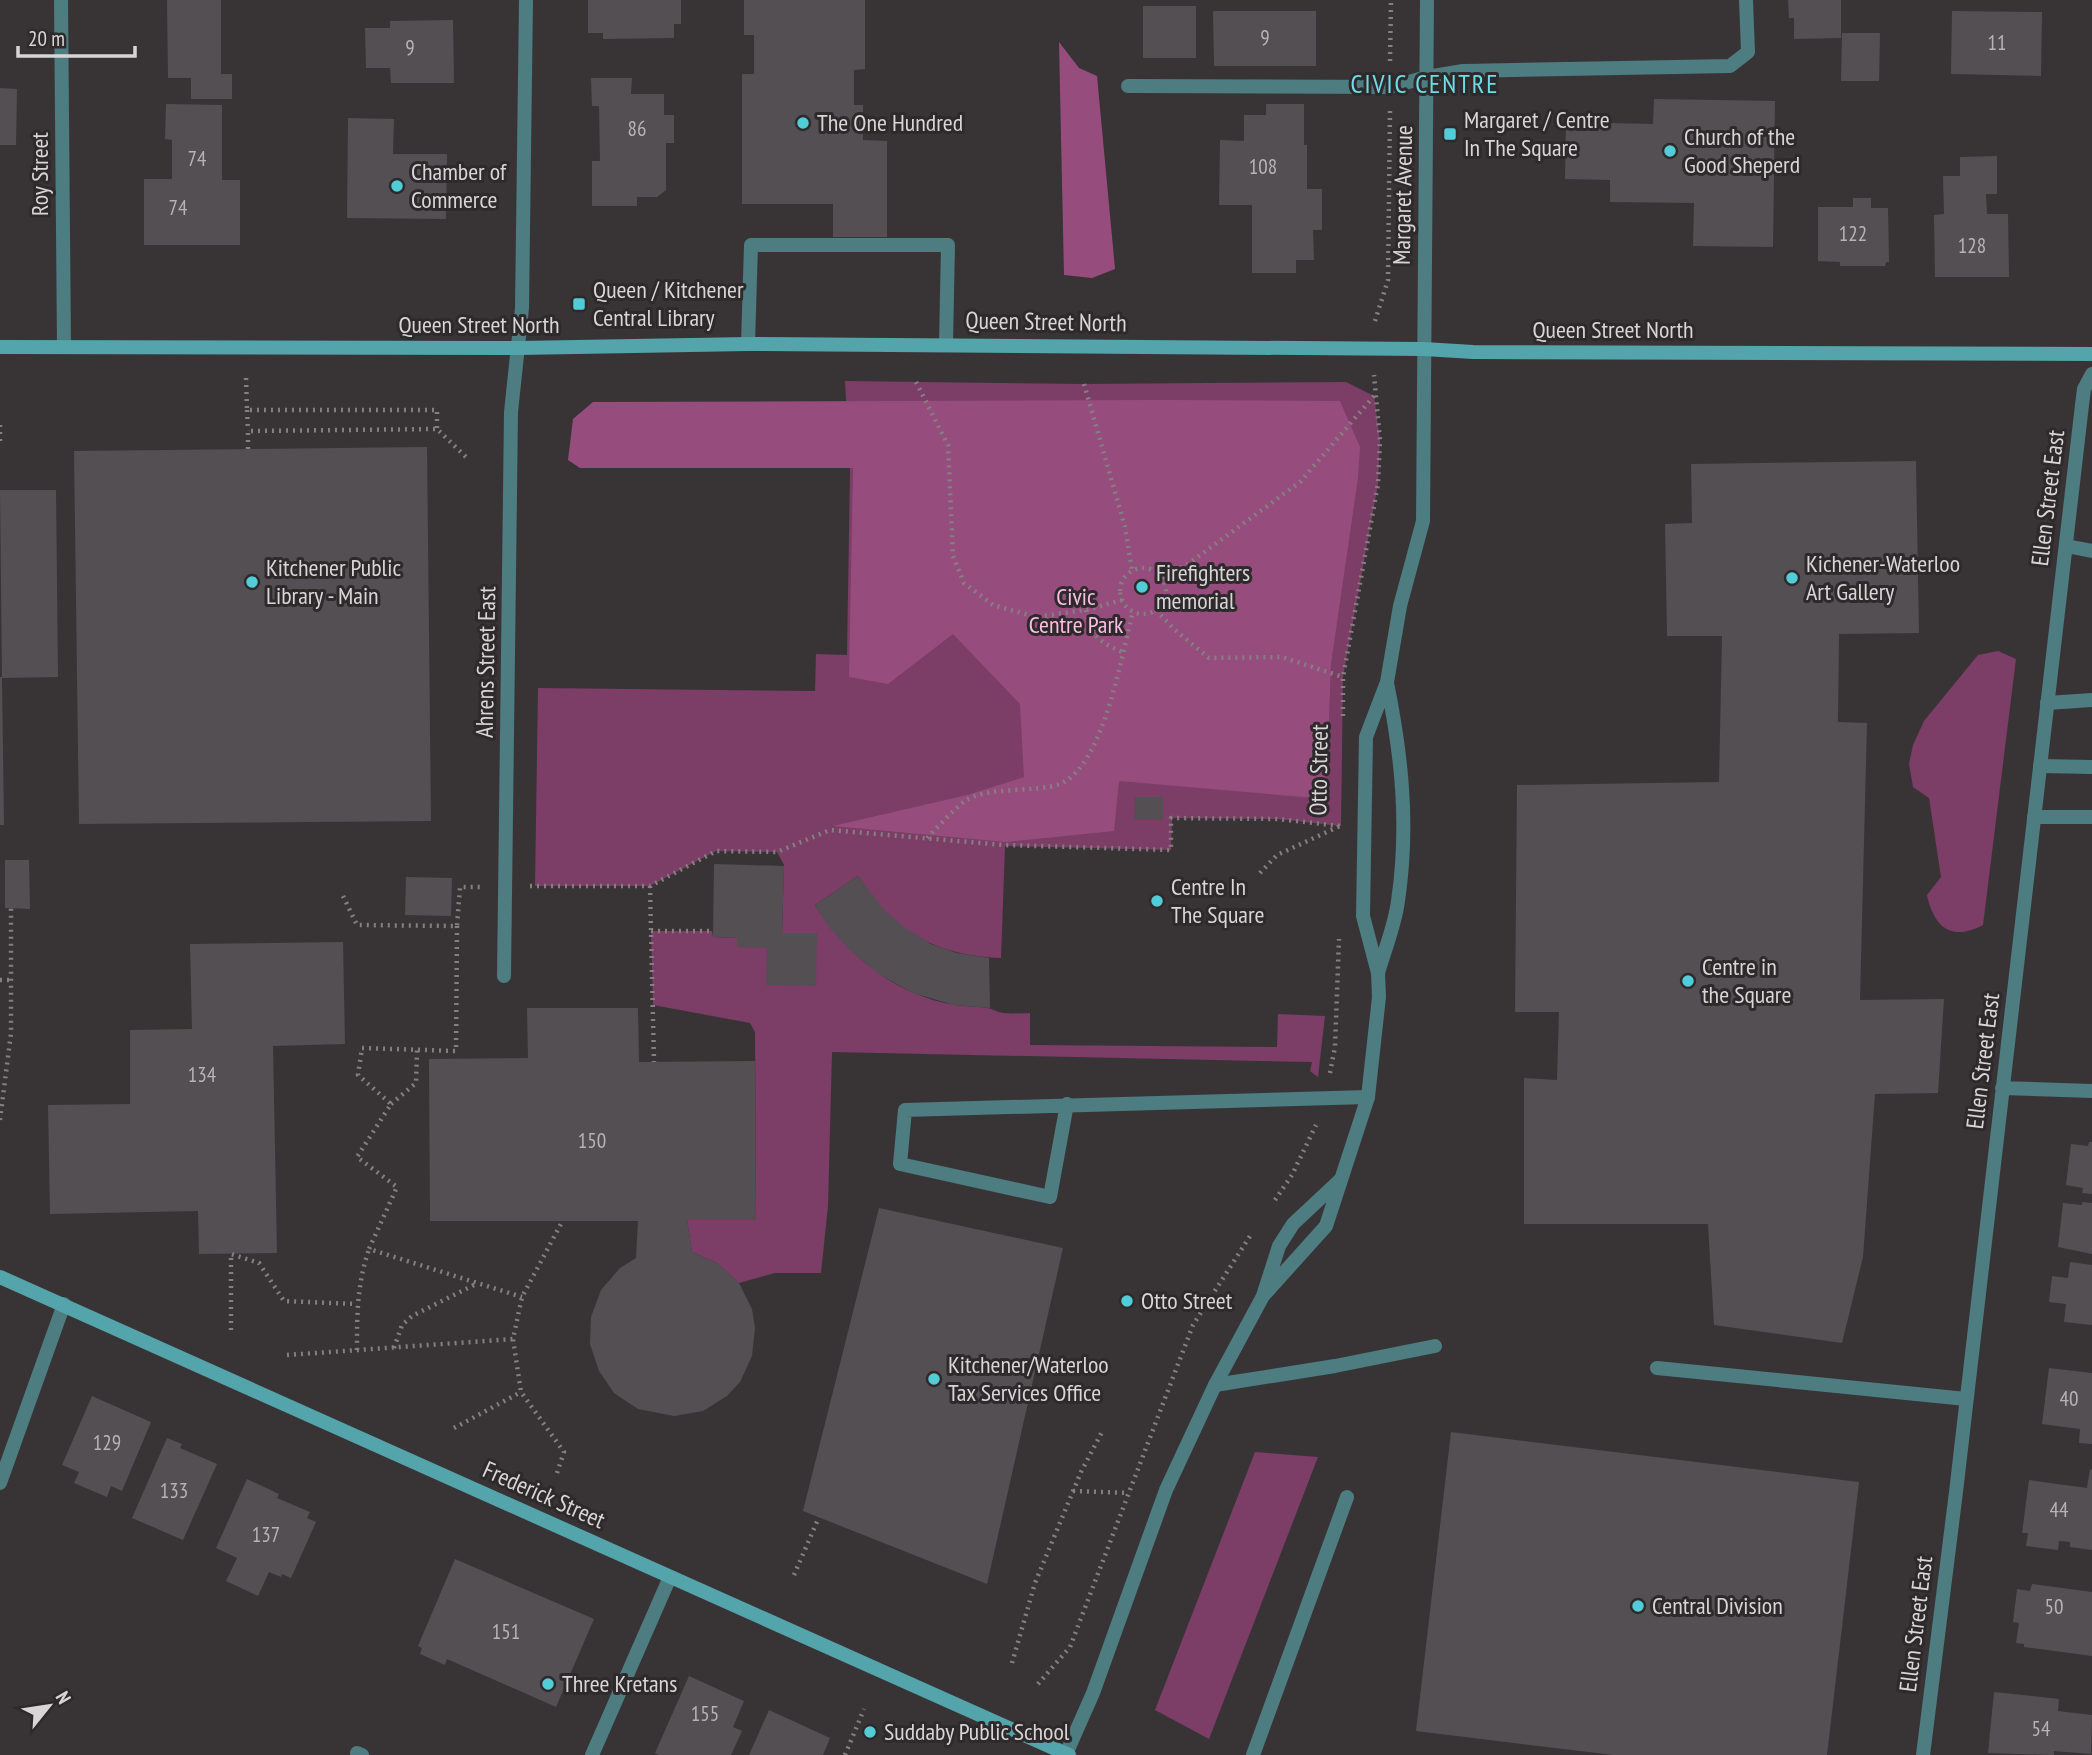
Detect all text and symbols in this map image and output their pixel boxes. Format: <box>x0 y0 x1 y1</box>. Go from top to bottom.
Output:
scale bar <box>18 14 135 58</box>
house number: 9 <box>1260 24 1270 51</box>
text: 20 m <box>28 25 65 52</box>
house number: 11 <box>1988 29 2006 56</box>
house number: 9 <box>405 34 415 61</box>
district label: CIVIC CENTRE <box>1351 67 1499 100</box>
place label: Margaret / Centre In The Square <box>1464 104 1610 163</box>
place label: The One Hundred <box>817 107 963 138</box>
house number: 86 <box>628 115 646 142</box>
marker: The One Hundred <box>795 115 811 131</box>
place label: Church of the Good Sheperd <box>1684 121 1800 180</box>
street label: Margaret Avenue <box>1386 125 1419 265</box>
marker: Margaret / Centre In The Square <box>1442 126 1458 142</box>
street label: Roy Street <box>24 132 55 216</box>
marker: Church of the Good Sheperd <box>1662 143 1678 159</box>
house number: 74 <box>188 145 207 172</box>
house number: 108 <box>1249 153 1277 180</box>
place label: Chamber of Commerce <box>411 156 507 215</box>
marker: Chamber of Commerce <box>389 178 405 194</box>
house number: 74 <box>169 194 188 221</box>
house number: 122 <box>1839 220 1867 247</box>
house number: 128 <box>1958 232 1986 259</box>
place label: Queen / Kitchener Central Library <box>593 274 744 333</box>
marker: Queen / Kitchener Central Library <box>571 296 587 312</box>
street label: Queen Street North <box>965 305 1127 338</box>
street label: Queen Street North <box>398 309 560 340</box>
street label: Queen Street North <box>1532 314 1694 345</box>
street label: Ellen Street East <box>2024 428 2071 568</box>
place label: Kichener-Waterloo Art Gallery <box>1806 548 1960 607</box>
place label: Kitchener Public Library - Main <box>266 552 401 611</box>
place label: Firefighters memorial <box>1156 557 1250 616</box>
marker: Kichener-Waterloo Art Gallery <box>1784 570 1800 586</box>
marker: Kitchener Public Library - Main <box>244 574 260 590</box>
marker: Firefighters memorial <box>1134 579 1150 595</box>
park label: Civic Centre Park <box>1029 581 1124 640</box>
street label: Ahrens Street East <box>469 586 502 738</box>
street label: Otto Street <box>1302 724 1335 816</box>
place label: Centre In The Square <box>1171 871 1264 930</box>
marker: Centre In The Square <box>1149 893 1165 909</box>
place label: Centre in the Square <box>1702 951 1791 1010</box>
marker: Centre in the Square <box>1680 973 1696 989</box>
street label: Ellen Street East <box>1959 991 2006 1131</box>
house number: 134 <box>188 1061 217 1088</box>
house number: 150 <box>578 1127 606 1154</box>
place label: Otto Street <box>1141 1285 1233 1316</box>
marker: Otto Street <box>1119 1293 1135 1309</box>
place label: Kitchener/Waterloo Tax Services Office <box>948 1349 1109 1408</box>
marker: Kitchener/Waterloo Tax Services Office <box>926 1371 942 1387</box>
house number: 40 <box>2060 1385 2078 1412</box>
house number: 129 <box>93 1429 121 1456</box>
street label: Frederick Street <box>478 1454 610 1535</box>
house number: 133 <box>160 1477 188 1504</box>
house number: 44 <box>2050 1496 2069 1523</box>
house number: 137 <box>252 1521 280 1548</box>
street label: Ellen Street East <box>1892 1554 1939 1694</box>
place label: Central Division <box>1652 1590 1783 1621</box>
house number: 50 <box>2045 1593 2063 1620</box>
marker: Central Division <box>1630 1598 1646 1614</box>
house number: 151 <box>492 1618 520 1645</box>
place label: Three Kretans <box>562 1668 677 1699</box>
north arrow <box>14 1671 84 1741</box>
marker: Three Kretans <box>540 1676 556 1692</box>
text: N <box>51 1687 77 1708</box>
house number: 155 <box>691 1700 719 1727</box>
house number: 54 <box>2032 1715 2051 1742</box>
place label: Suddaby Public School <box>884 1716 1070 1747</box>
marker: Suddaby Public School <box>862 1724 878 1740</box>

